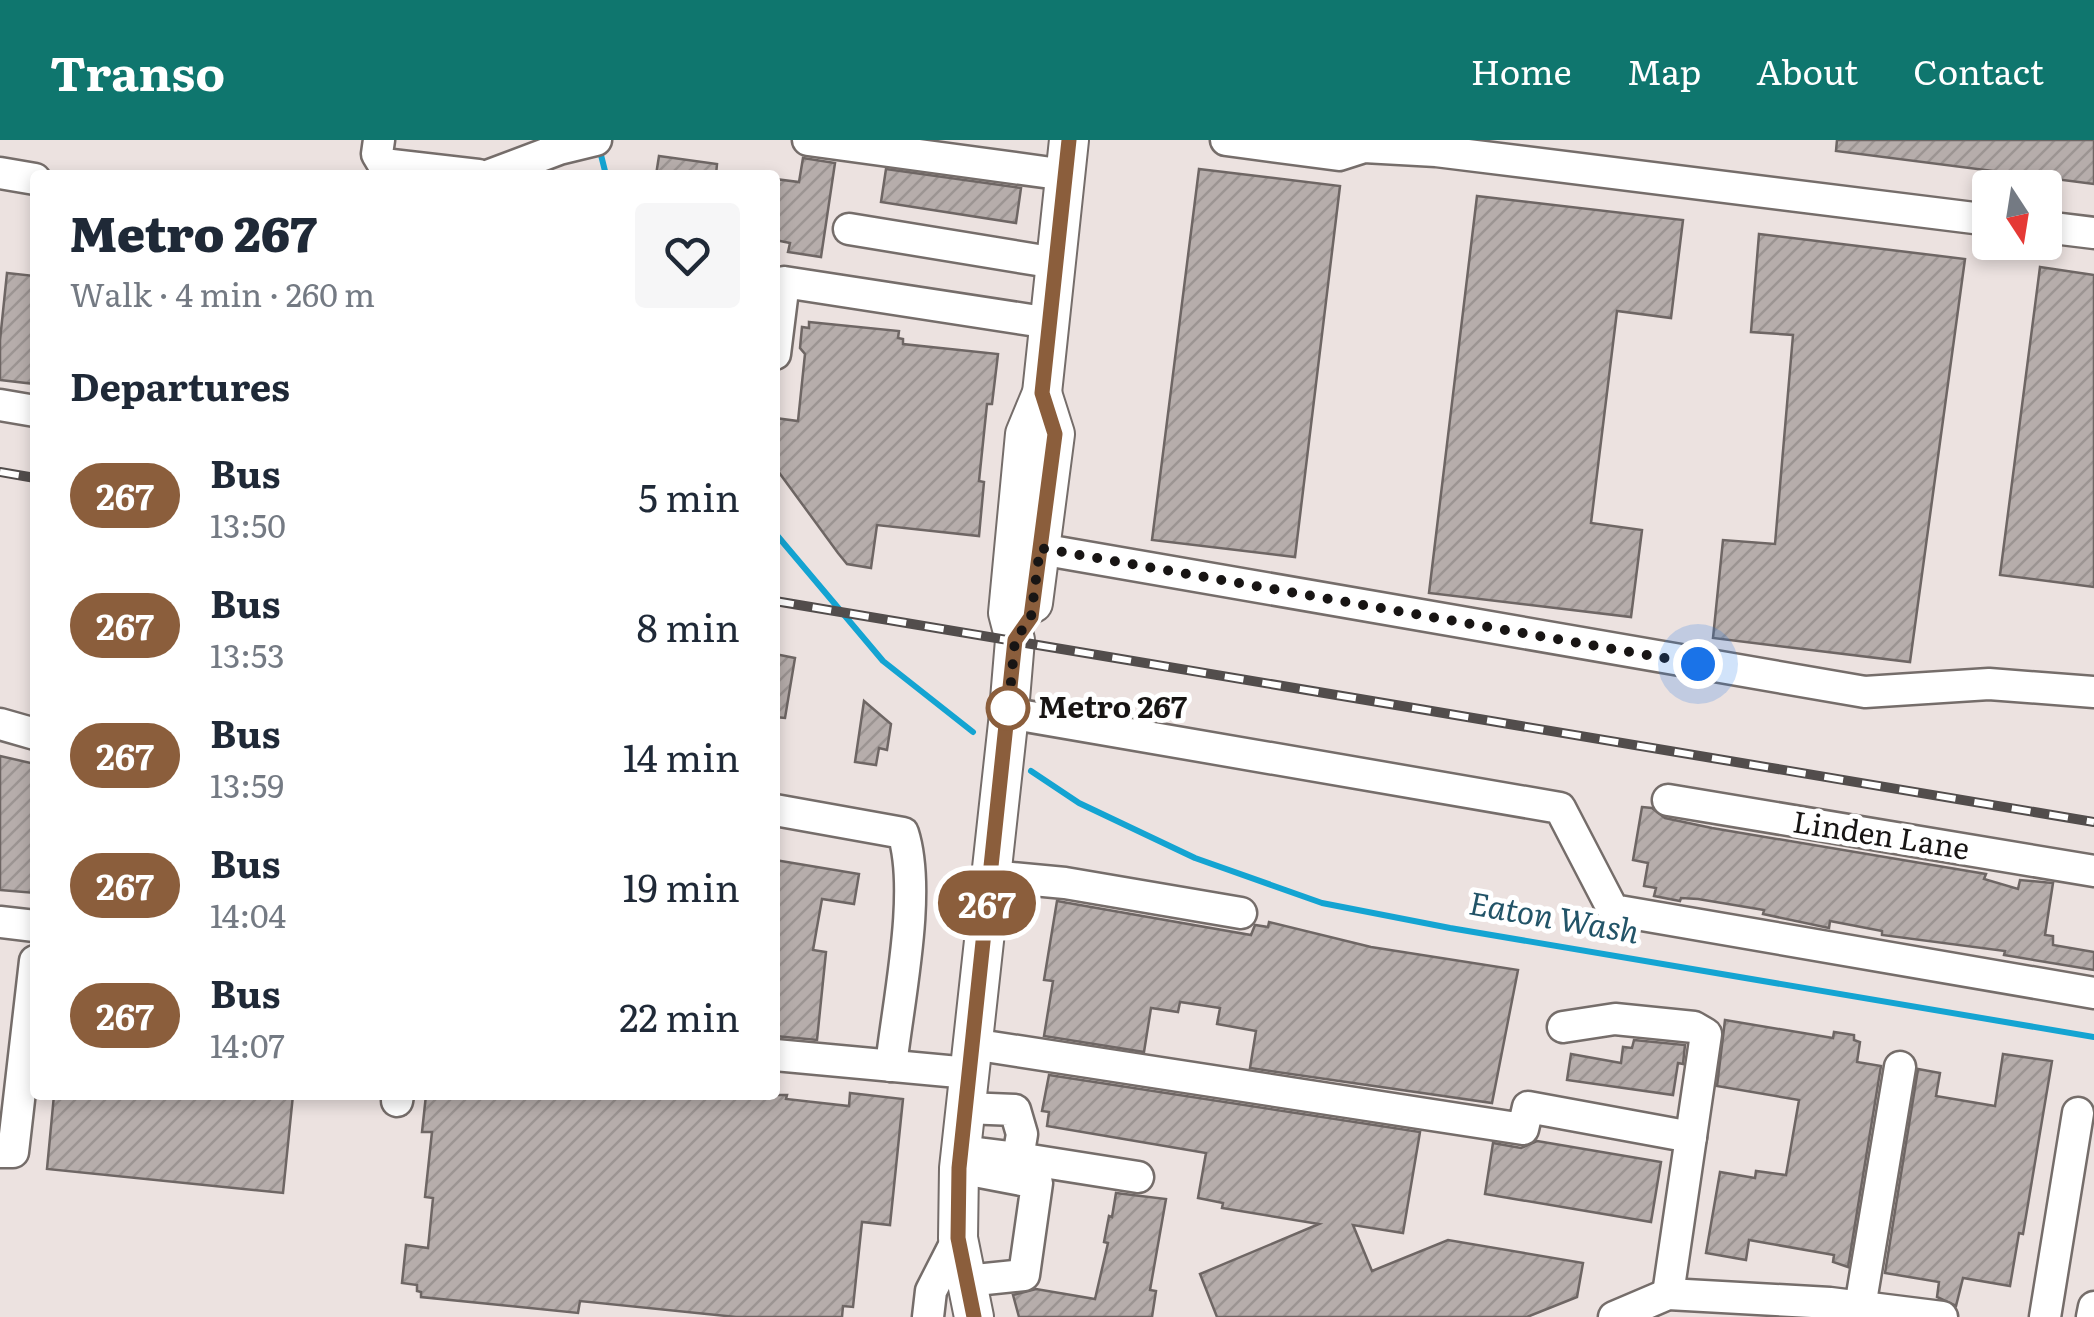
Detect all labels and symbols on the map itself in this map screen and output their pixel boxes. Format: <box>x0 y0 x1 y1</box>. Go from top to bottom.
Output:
north arrow <box>1972 170 2062 260</box>
your location <box>1673 639 1723 689</box>
place label: Metro 267 <box>1038 683 1188 727</box>
marker: Metro 267 <box>987 687 1029 729</box>
street label: Linden Lane <box>1790 797 1973 869</box>
line badge: 267 <box>930 870 1044 936</box>
water label: Eaton Wash <box>1466 877 1643 954</box>

